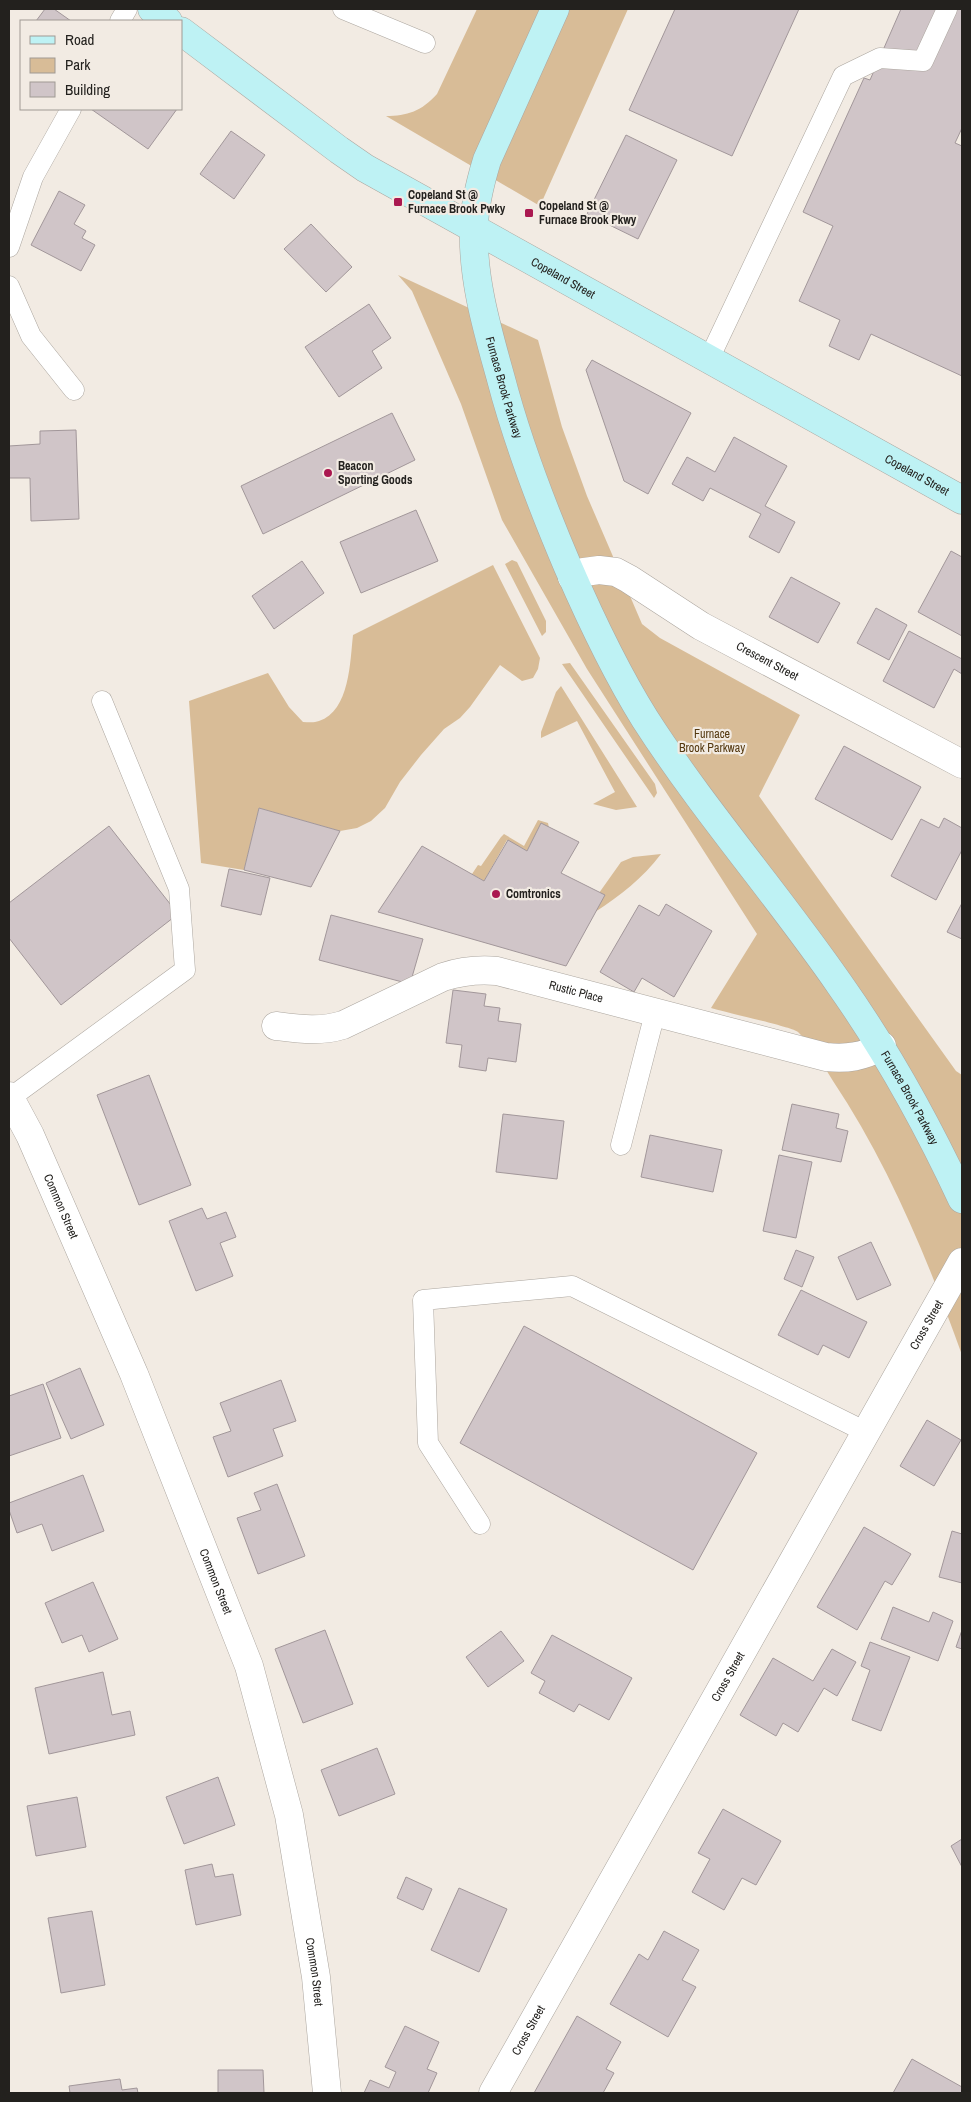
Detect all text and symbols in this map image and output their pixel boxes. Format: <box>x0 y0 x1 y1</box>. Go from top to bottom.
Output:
legend <box>20 20 182 110</box>
text: Road <box>65 29 94 50</box>
text: Park <box>65 54 91 75</box>
text: Building <box>65 79 110 100</box>
place label: Copeland St @ Furnace Brook Pwky <box>408 187 506 217</box>
marker: Copeland St @ Furnace Brook Pwky <box>392 196 404 208</box>
place label: Copeland St @ Furnace Brook Pkwy <box>539 198 637 228</box>
marker: Copeland St @ Furnace Brook Pkwy <box>523 207 535 219</box>
street label: Copeland Street <box>528 254 598 303</box>
street label: Furnace Brook Parkway <box>482 335 526 441</box>
street label: Copeland Street <box>882 451 952 499</box>
place label: Beacon Sporting Goods <box>338 458 413 488</box>
marker: Beacon Sporting Goods <box>322 467 334 479</box>
street label: Crescent Street <box>733 638 802 684</box>
park label: Furnace Brook Parkway <box>679 726 745 756</box>
place label: Comtronics <box>506 886 561 902</box>
marker: Comtronics <box>490 888 502 900</box>
street label: Rustic Place <box>547 977 605 1006</box>
street label: Furnace Brook Parkway <box>877 1048 942 1148</box>
street label: Common Street <box>40 1171 82 1241</box>
street label: Cross Street <box>906 1297 947 1353</box>
street label: Common Street <box>196 1546 236 1617</box>
street label: Cross Street <box>708 1649 748 1705</box>
street label: Common Street <box>302 1936 327 2007</box>
street label: Cross Street <box>508 2002 549 2058</box>

